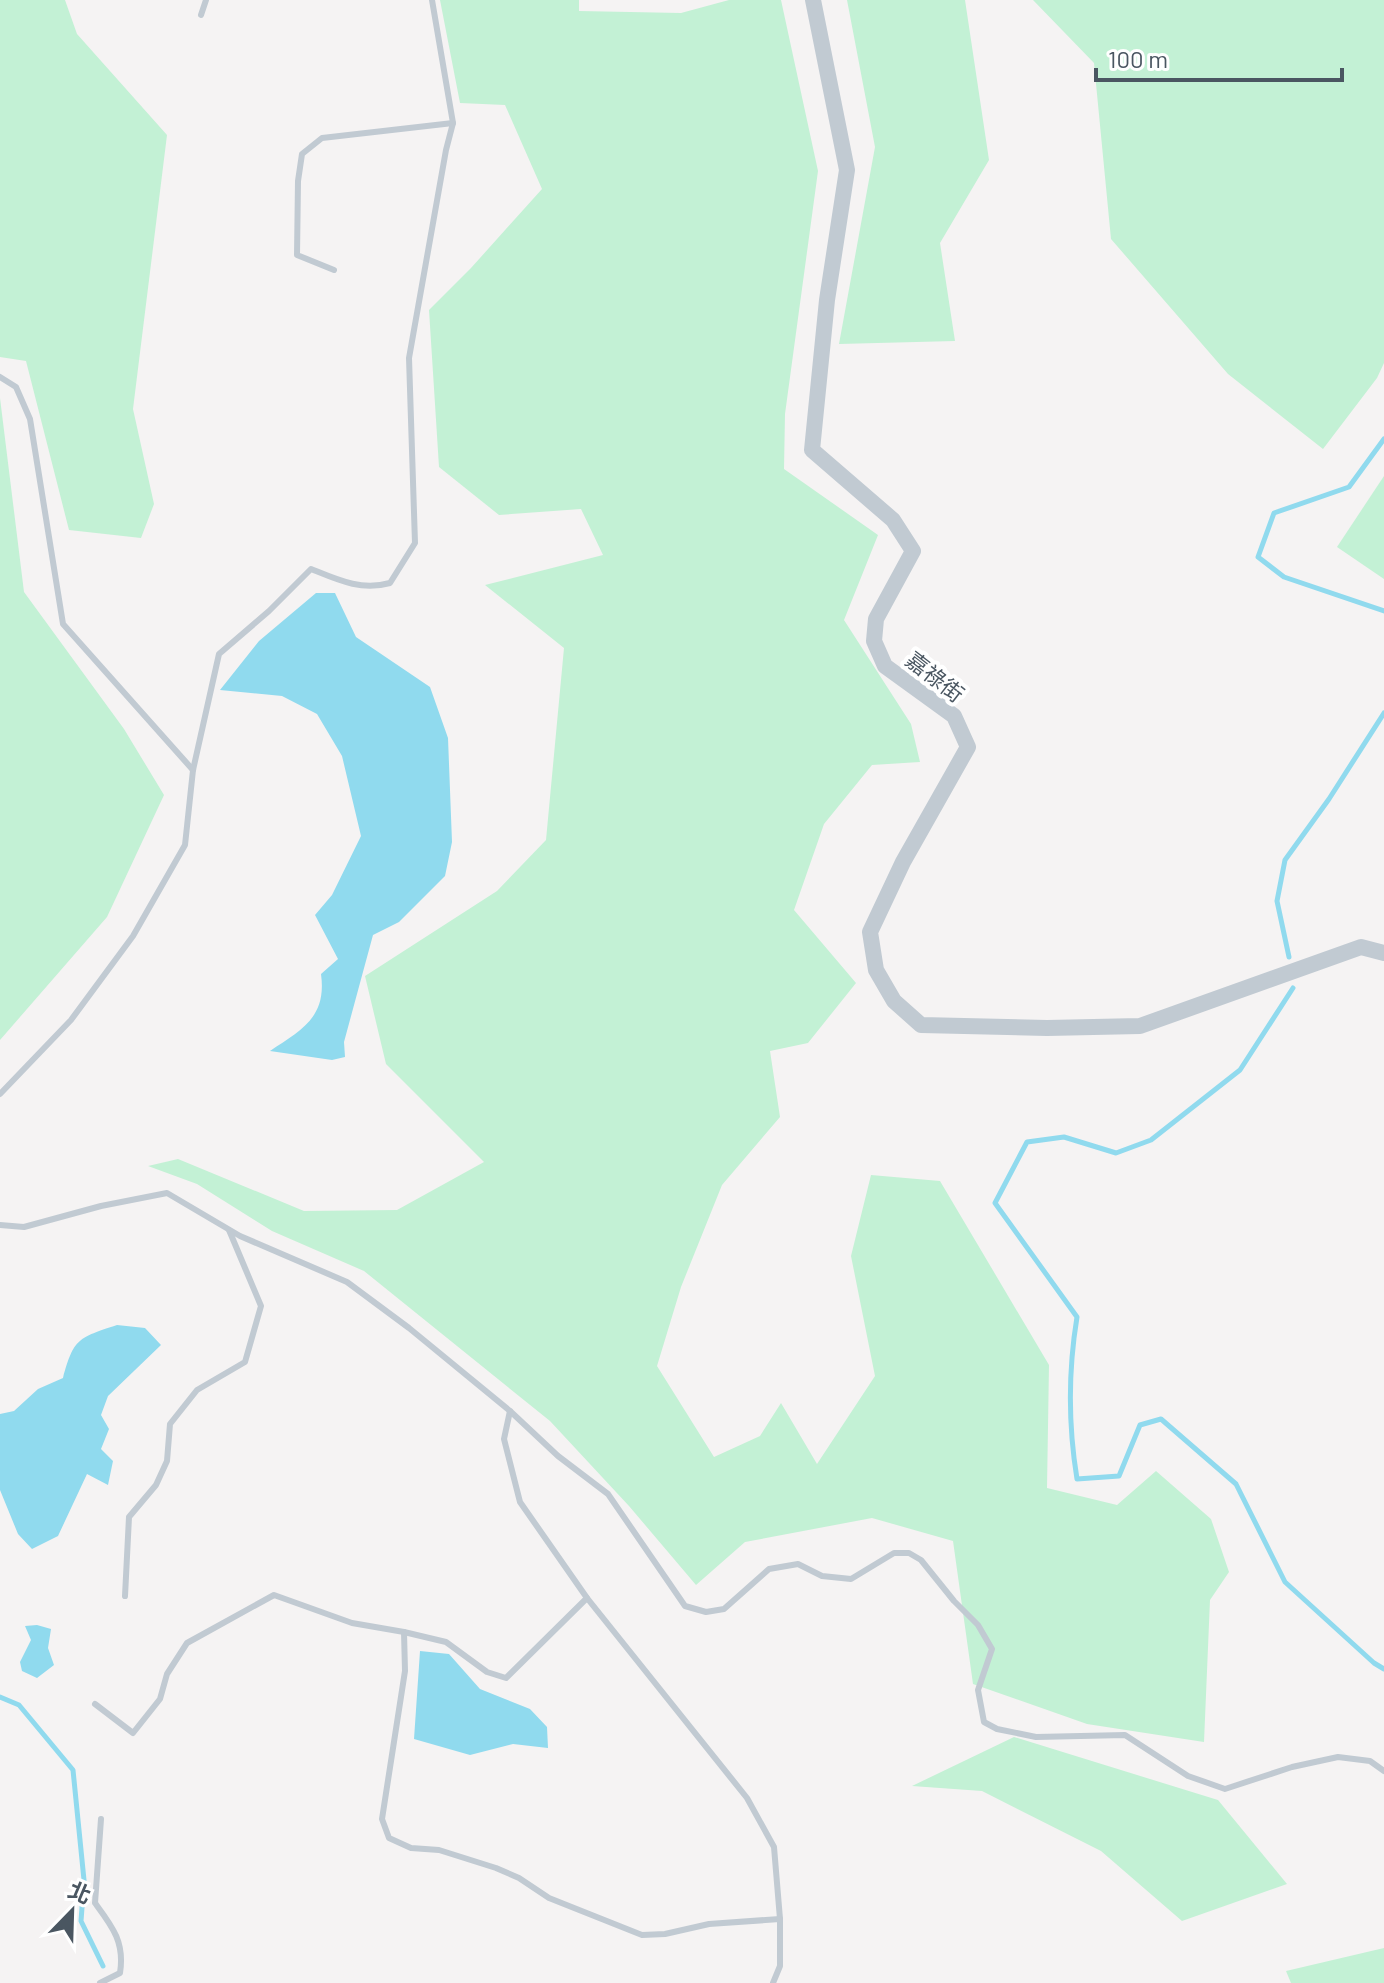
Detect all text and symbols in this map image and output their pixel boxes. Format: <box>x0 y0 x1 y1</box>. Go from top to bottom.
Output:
scale bar <box>1096 32 1342 82</box>
text: 100 m <box>1108 44 1168 73</box>
street label: 嘉祿街 <box>902 646 970 707</box>
north arrow <box>32 1871 112 1951</box>
text: 北 <box>65 1875 95 1908</box>

